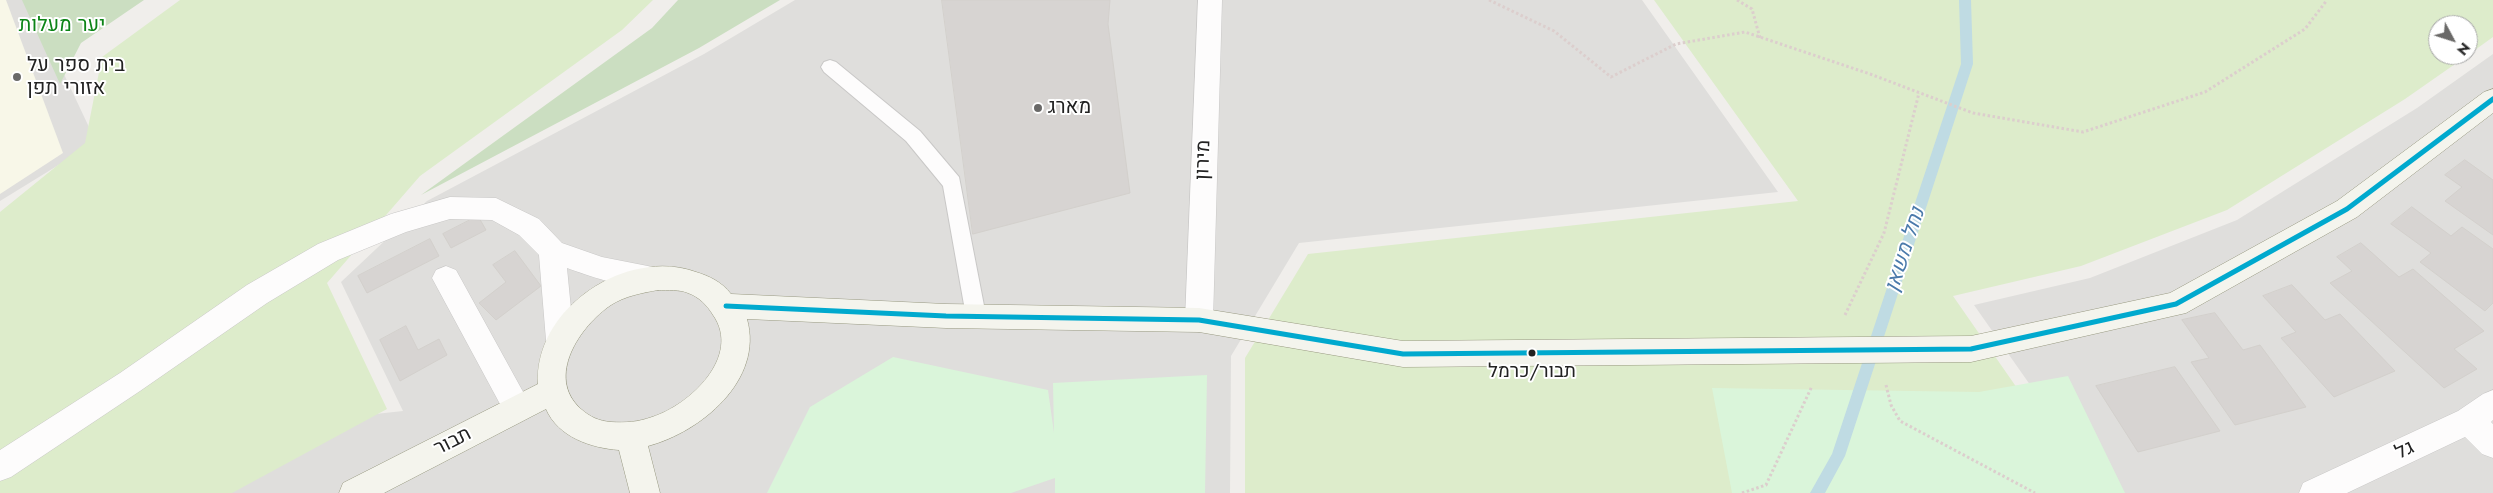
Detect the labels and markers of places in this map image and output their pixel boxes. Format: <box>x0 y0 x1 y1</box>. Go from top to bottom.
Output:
place label: בית ספר על אזורי תפן <box>27 54 125 101</box>
marker: בית ספר על אזורי תפן <box>11 71 23 83</box>
place label: מארג <box>1048 96 1091 120</box>
marker: מארג <box>1032 102 1044 114</box>
marker: תבור/כרמל <box>1527 348 1537 358</box>
place label: תבור/כרמל <box>1488 361 1576 383</box>

